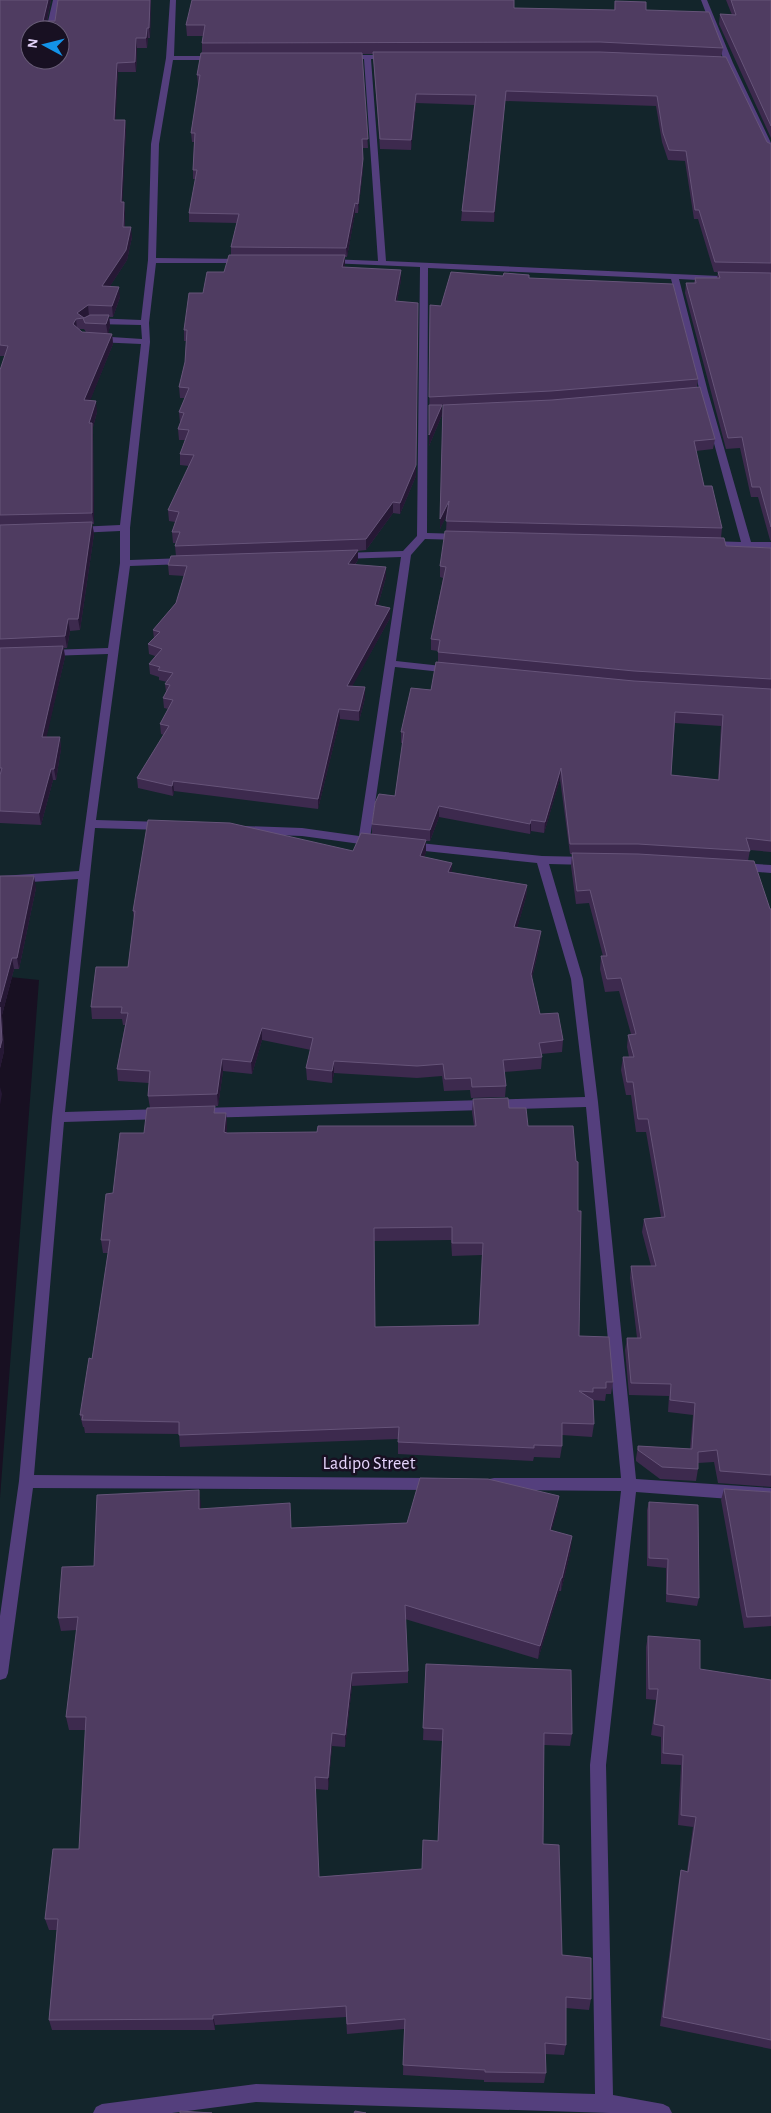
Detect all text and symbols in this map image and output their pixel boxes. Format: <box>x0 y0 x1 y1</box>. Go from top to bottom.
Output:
north arrow <box>20 20 70 70</box>
text: N <box>26 38 41 49</box>
street label: Ladipo Street <box>323 1455 416 1473</box>

